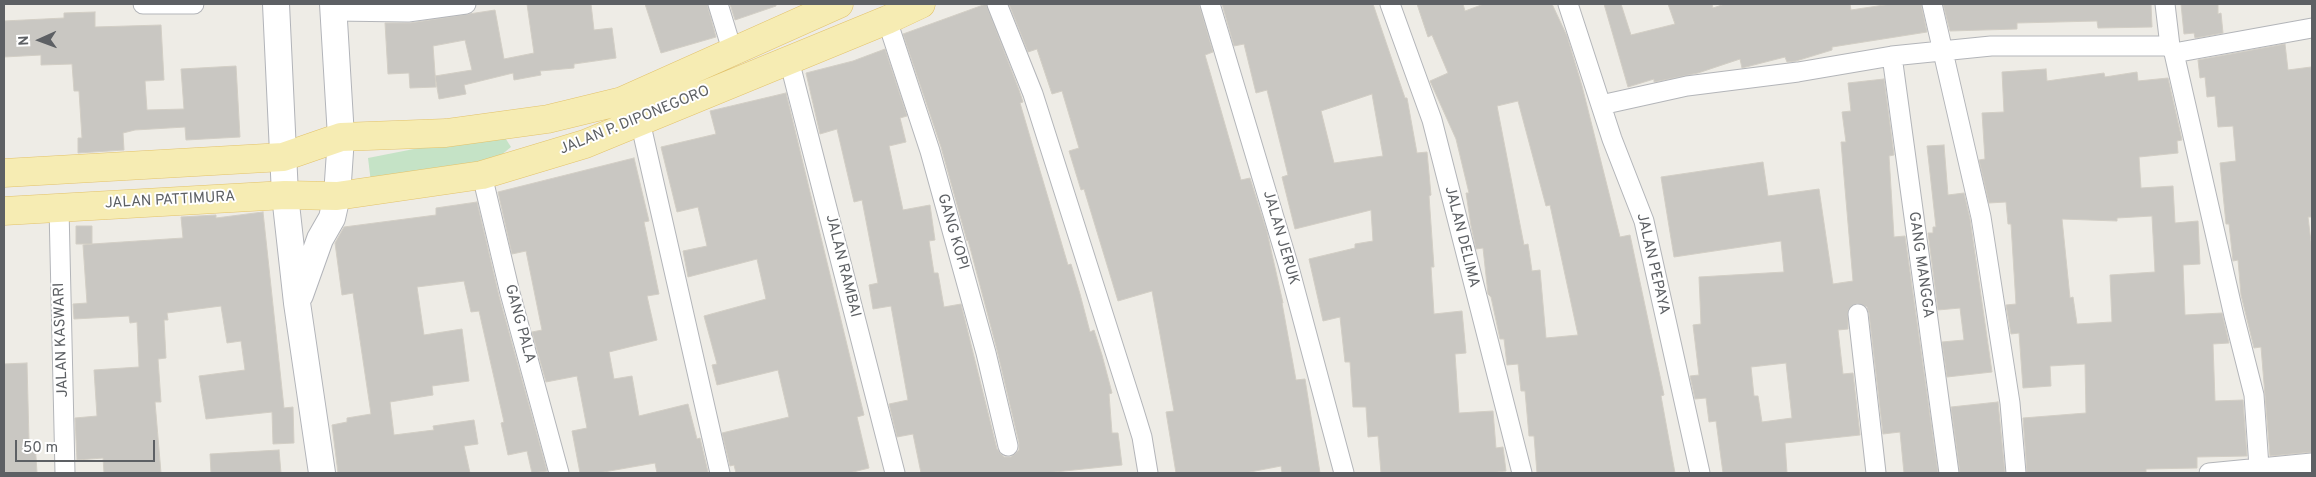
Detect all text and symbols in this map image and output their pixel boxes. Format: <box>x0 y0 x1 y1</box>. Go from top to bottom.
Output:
north arrow <box>15 15 65 65</box>
text: N <box>16 35 33 46</box>
street label: JALAN P. DIPONEGORO <box>557 83 713 159</box>
street label: JALAN DELIMA <box>1440 184 1482 290</box>
street label: JALAN PATTIMURA <box>104 189 236 213</box>
street label: JALAN JERUK <box>1258 189 1302 287</box>
street label: GANG KOPI <box>933 192 971 272</box>
street label: JALAN PEPAYA <box>1632 211 1672 317</box>
street label: GANG MANGGA <box>1904 211 1936 319</box>
street label: JALAN RAMBAI <box>821 213 863 319</box>
street label: JALAN KASWARI <box>51 282 73 398</box>
street label: GANG PALA <box>500 283 538 365</box>
scale bar <box>18 430 158 462</box>
text: 50 m <box>23 439 58 458</box>

